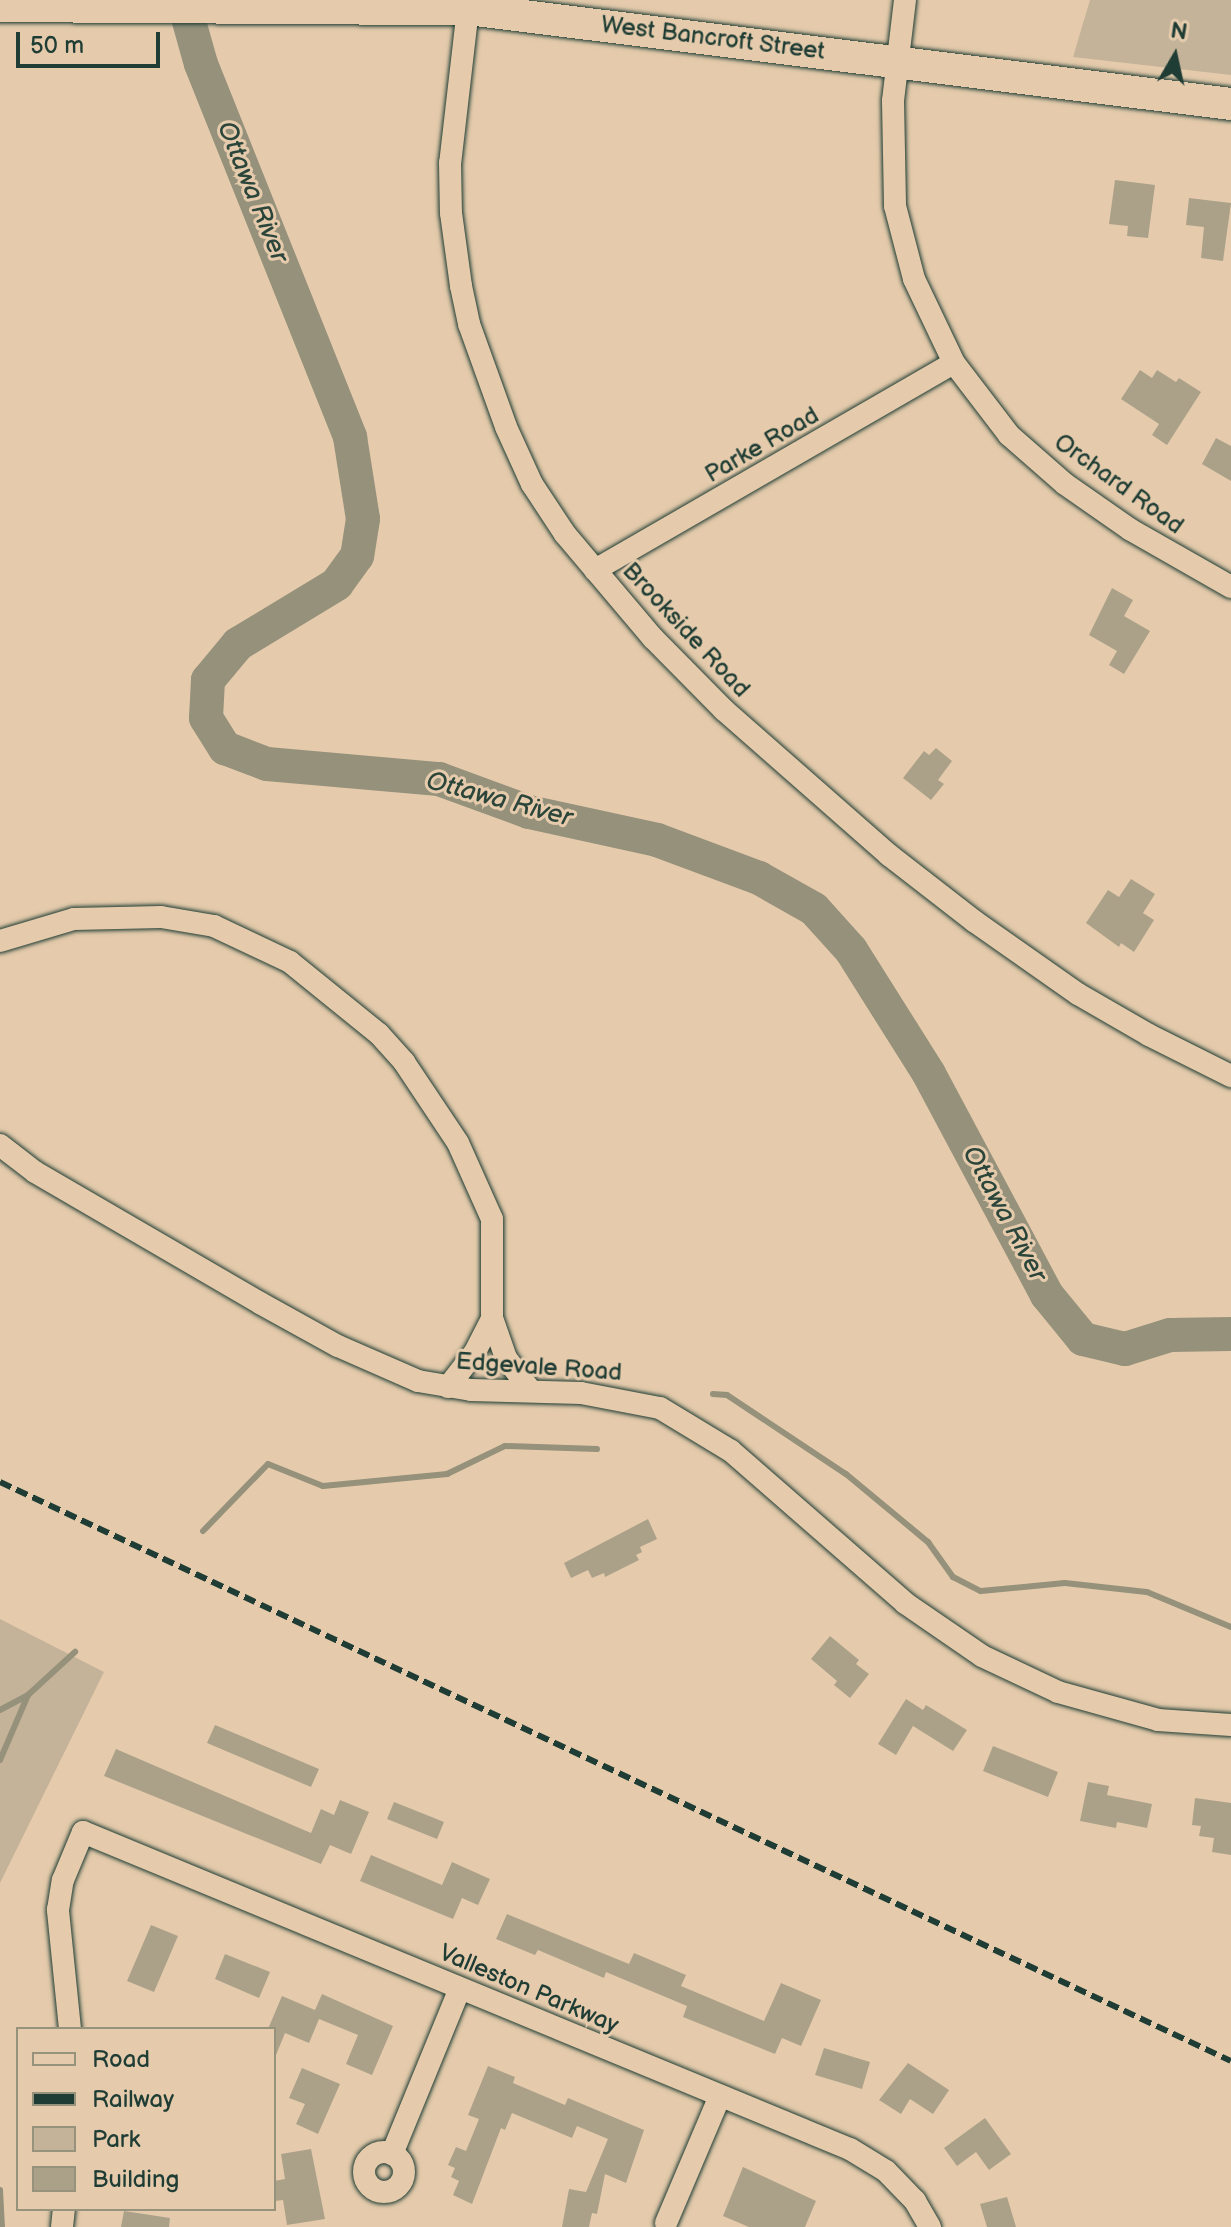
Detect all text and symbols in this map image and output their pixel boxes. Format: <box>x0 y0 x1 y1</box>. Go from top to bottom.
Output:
street label: West Bancroft Street <box>599 10 827 66</box>
scale bar <box>20 16 164 66</box>
north arrow <box>1135 16 1215 96</box>
text: N <box>1169 17 1189 46</box>
text: 50 m <box>30 31 84 60</box>
water label: Ottawa River <box>209 117 295 267</box>
street label: Parke Road <box>700 401 824 489</box>
street label: Orchard Road <box>1049 428 1189 540</box>
street label: Brookside Road <box>616 557 756 703</box>
water label: Ottawa River <box>423 766 575 834</box>
water label: Ottawa River <box>955 1141 1053 1287</box>
street label: Edgevale Road <box>455 1347 623 1387</box>
street label: Valleston Parkway <box>435 1938 623 2040</box>
legend <box>16 2027 276 2211</box>
text: Road <box>92 2045 150 2074</box>
text: Railway <box>92 2085 174 2114</box>
text: Park <box>92 2125 140 2154</box>
text: Building <box>92 2165 179 2194</box>

